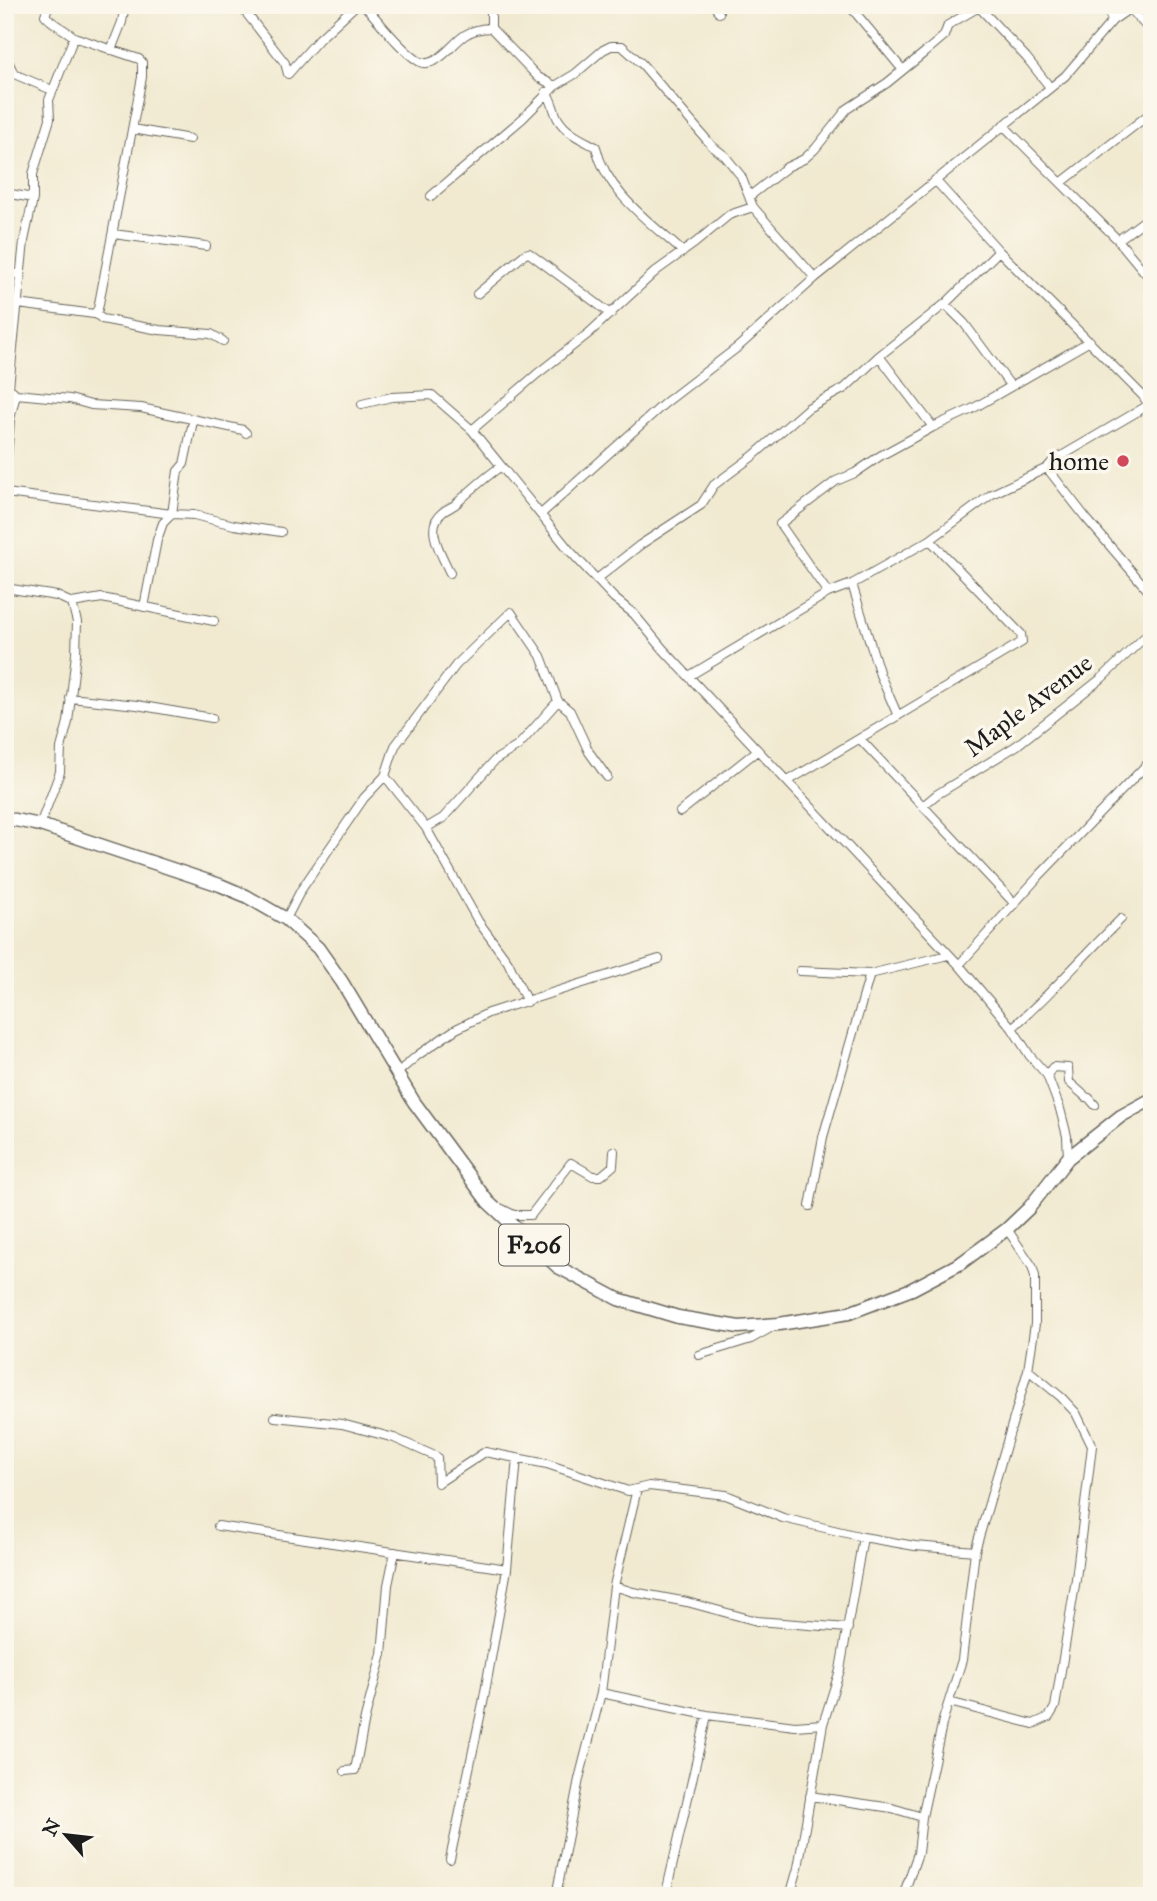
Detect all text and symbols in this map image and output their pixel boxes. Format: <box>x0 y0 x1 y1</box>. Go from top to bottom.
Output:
place label: home <box>1049 445 1109 477</box>
marker: home <box>1115 453 1131 469</box>
street label: Maple Avenue <box>958 646 1098 764</box>
road number: F206 <box>499 1224 569 1266</box>
north arrow <box>32 1800 102 1870</box>
text: N <box>37 1815 65 1840</box>

